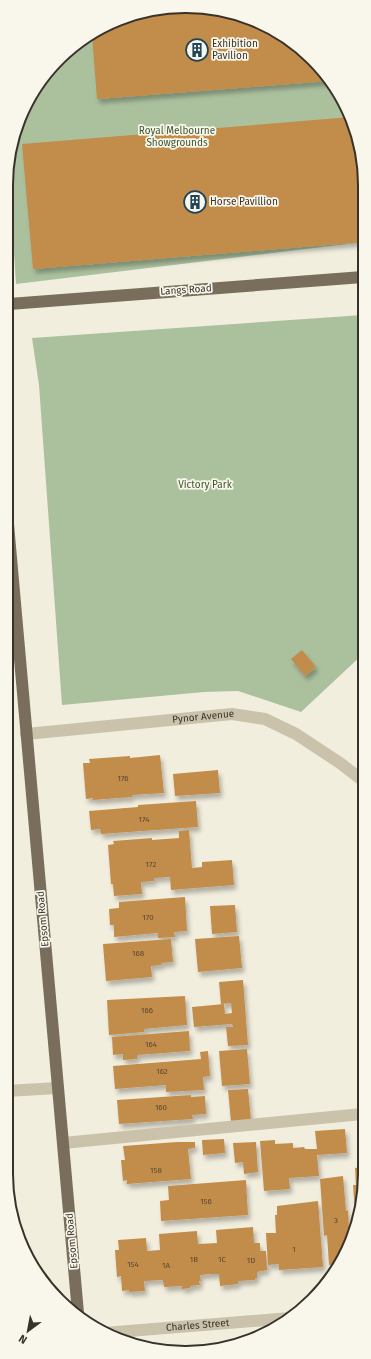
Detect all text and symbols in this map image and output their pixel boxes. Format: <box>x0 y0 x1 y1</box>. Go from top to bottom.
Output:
building icon: Exhibition Pavilion <box>184 37 210 63</box>
place label: Exhibition Pavilion <box>212 38 258 62</box>
park label: Royal Melbourne Showgrounds <box>139 125 215 149</box>
building icon: Horse Pavillion <box>182 189 208 215</box>
place label: Horse Pavillion <box>210 196 278 208</box>
street label: Langs Road <box>160 282 212 298</box>
park label: Victory Park <box>178 479 233 491</box>
street label: Pynor Avenue <box>172 708 235 726</box>
house number: 176 <box>117 774 129 783</box>
house number: 174 <box>139 815 150 824</box>
house number: 172 <box>146 860 156 869</box>
street label: Epsom Road <box>35 891 51 947</box>
house number: 170 <box>142 913 154 922</box>
house number: 168 <box>132 949 145 958</box>
house number: 166 <box>141 1006 153 1015</box>
house number: 164 <box>145 1040 158 1049</box>
house number: 162 <box>156 1067 168 1076</box>
house number: 160 <box>155 1103 168 1112</box>
house number: 158 <box>150 1166 163 1175</box>
house number: 156 <box>200 1197 212 1206</box>
street label: Epsom Road <box>64 1213 80 1269</box>
house number: 3 <box>334 1216 338 1225</box>
house number: 1 <box>292 1245 296 1254</box>
house number: 1B <box>190 1255 198 1264</box>
house number: 1C <box>218 1255 226 1264</box>
house number: 1D <box>247 1256 255 1265</box>
house number: 154 <box>127 1260 140 1269</box>
house number: 1A <box>162 1261 170 1270</box>
north arrow <box>8 1311 48 1351</box>
street label: Charles Street <box>166 1317 230 1334</box>
text: N <box>16 1332 30 1347</box>

